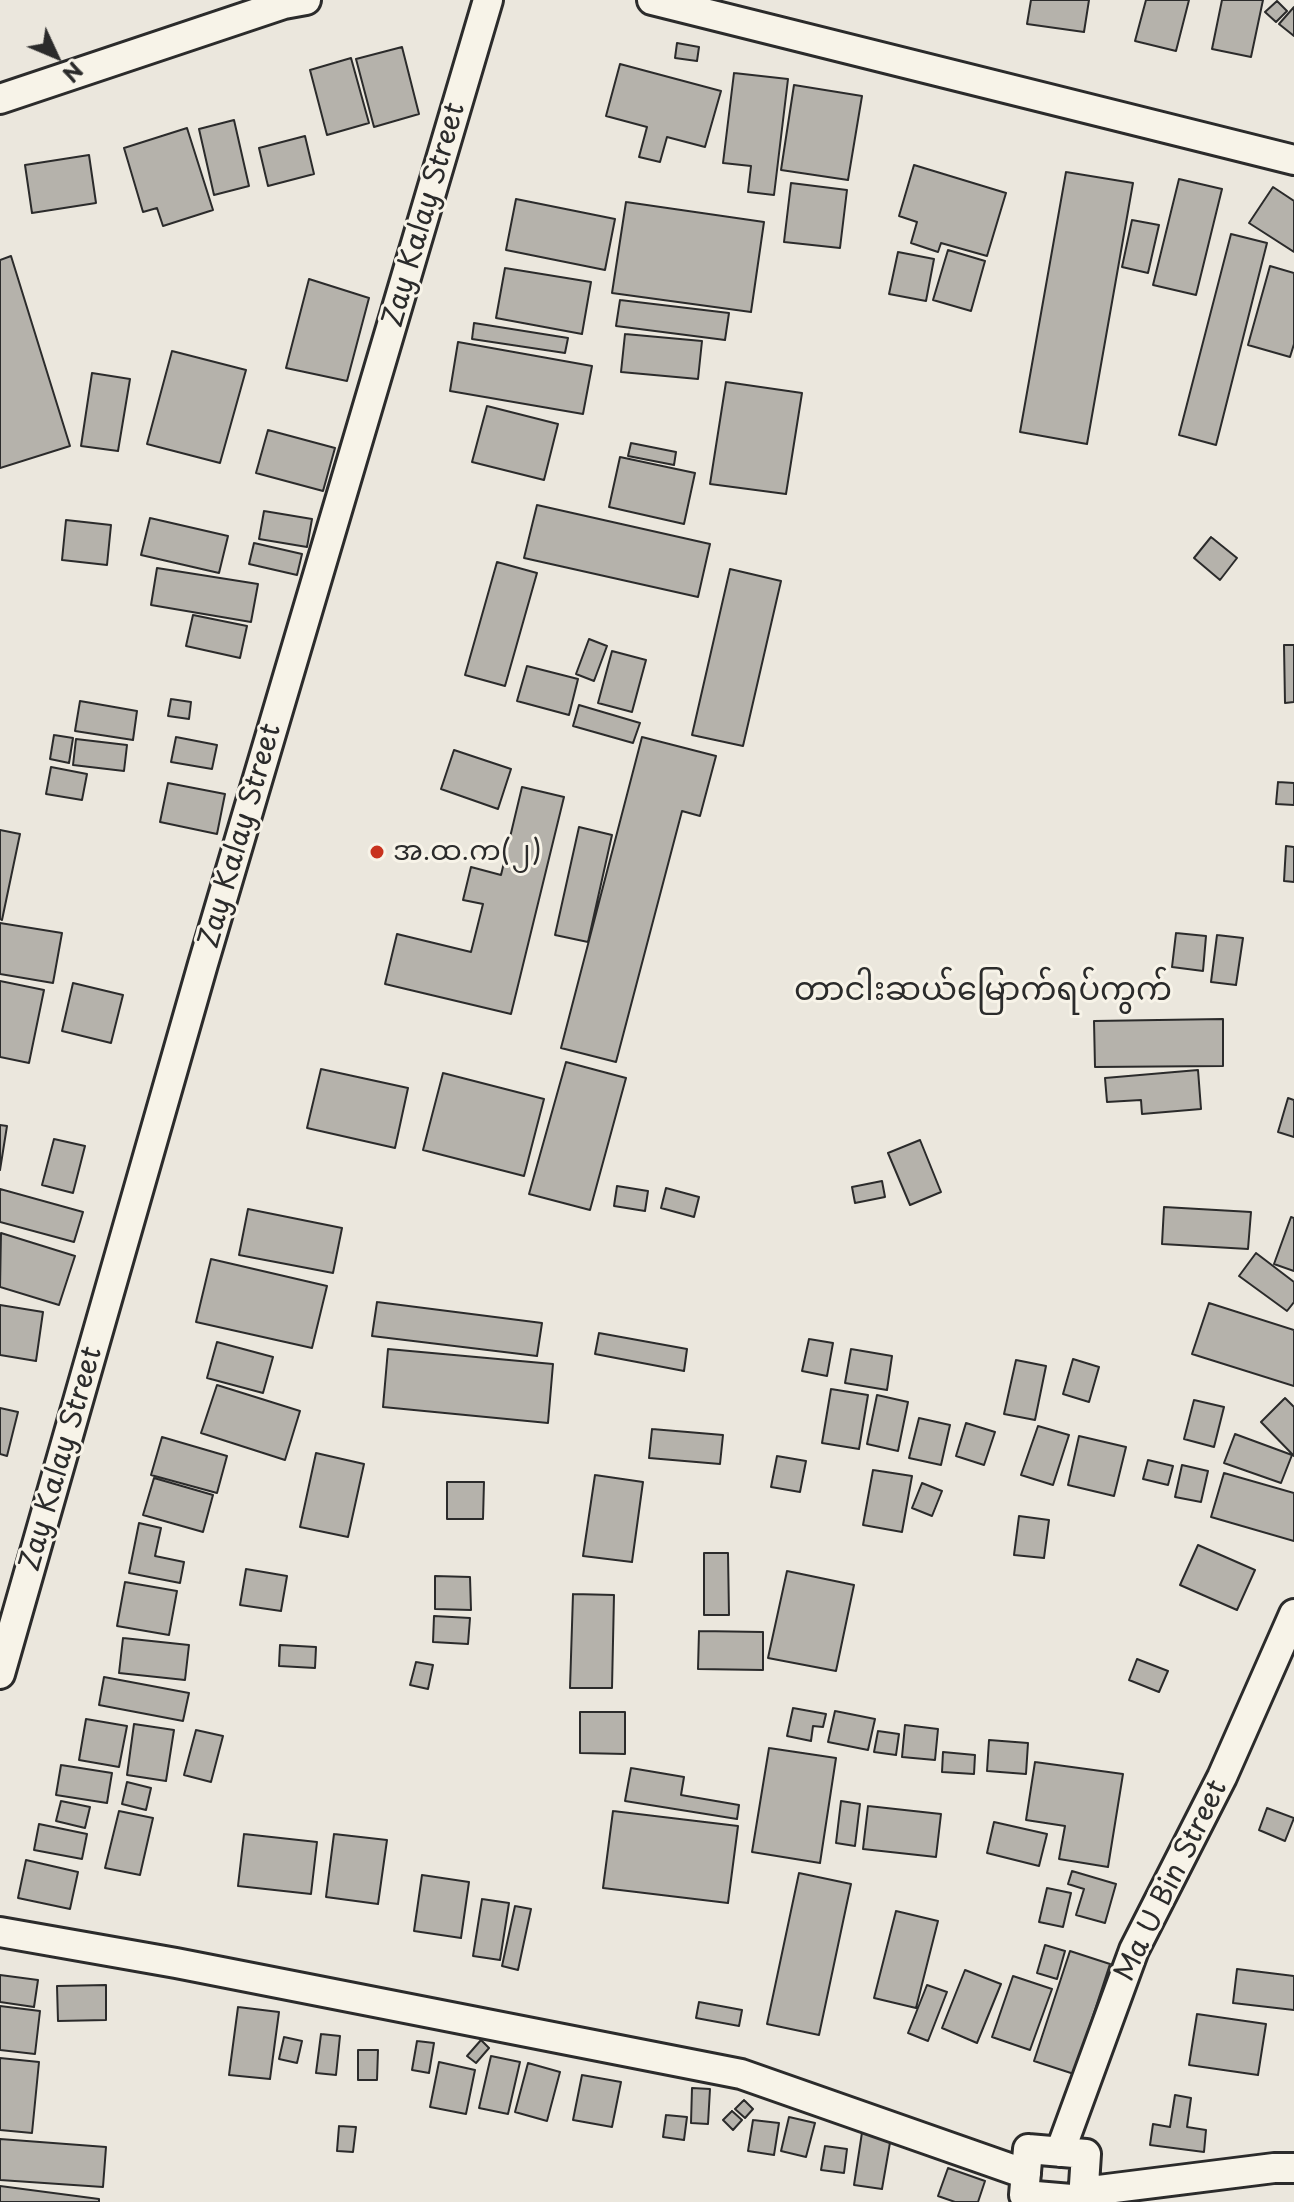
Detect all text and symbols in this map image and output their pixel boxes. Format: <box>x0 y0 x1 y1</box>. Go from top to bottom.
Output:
north arrow <box>16 16 96 96</box>
text: N <box>56 55 92 91</box>
street label: Zay Kalay Street <box>377 99 473 331</box>
street label: Zay Kalay Street <box>193 720 289 952</box>
place label: အ.ထ.က(၂) <box>393 835 542 869</box>
marker: အ.ထ.က(၂) <box>368 843 386 861</box>
district label: တာငါးဆယ်မြောက်ရပ်ကွက် <box>794 972 1172 1010</box>
street label: Zay Kalay Street <box>14 1343 110 1575</box>
street label: Ma U Bin Street <box>1109 1775 1235 1987</box>

